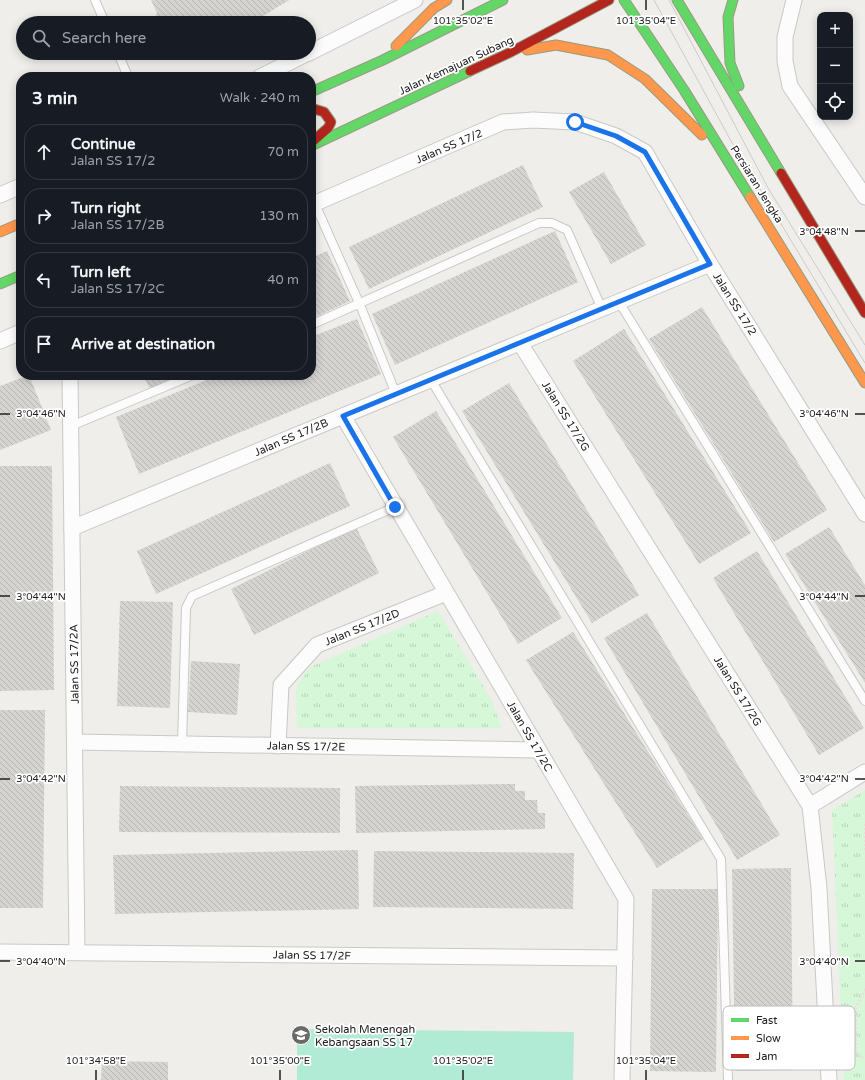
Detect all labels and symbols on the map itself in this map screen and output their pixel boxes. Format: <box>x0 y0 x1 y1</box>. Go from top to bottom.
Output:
text: 101°35'02"E <box>433 15 493 27</box>
text: 101°35'04"E <box>616 15 676 27</box>
street label: Jalan Kemajuan Subang <box>397 33 516 98</box>
route start <box>566 113 584 131</box>
street label: Jalan SS 17/2 <box>414 126 485 166</box>
street label: Persiaran Jengka <box>728 143 786 225</box>
text: 3°04'48"N <box>799 226 849 238</box>
street label: Jalan SS 17/2 <box>710 271 759 338</box>
street label: Jalan SS 17/2G <box>539 379 592 454</box>
text: 3°04'46"N <box>16 408 66 420</box>
text: 3°04'46"N <box>799 408 849 420</box>
street label: Jalan SS 17/2B <box>252 416 330 459</box>
route end <box>386 498 404 516</box>
text: 3°04'44"N <box>16 591 66 603</box>
text: 3°04'44"N <box>799 591 849 603</box>
street label: Jalan SS 17/2D <box>323 607 402 648</box>
street label: Jalan SS 17/2A <box>67 624 82 704</box>
street label: Jalan SS 17/2G <box>711 654 764 729</box>
street label: Jalan SS 17/2C <box>504 699 555 774</box>
street label: Jalan SS 17/2E <box>267 739 345 754</box>
text: 3°04'42"N <box>16 773 66 785</box>
text: 3°04'42"N <box>799 773 849 785</box>
street label: Jalan SS 17/2F <box>273 948 351 963</box>
text: 3°04'40"N <box>16 956 66 968</box>
text: 3°04'40"N <box>799 956 849 968</box>
legend <box>723 1006 855 1070</box>
text: Fast <box>756 1014 777 1027</box>
place label: Sekolah Menengah Kebangsaan SS 17 <box>315 1023 415 1049</box>
school or university icon: Sekolah Menengah Kebangsaan SS 17 <box>290 1024 312 1046</box>
text: Slow <box>756 1032 781 1045</box>
text: Jam <box>756 1050 777 1063</box>
text: 101°34'58"E <box>66 1055 126 1067</box>
text: 101°35'00"E <box>250 1055 310 1067</box>
text: 101°35'02"E <box>433 1055 493 1067</box>
text: 101°35'04"E <box>616 1055 676 1067</box>

